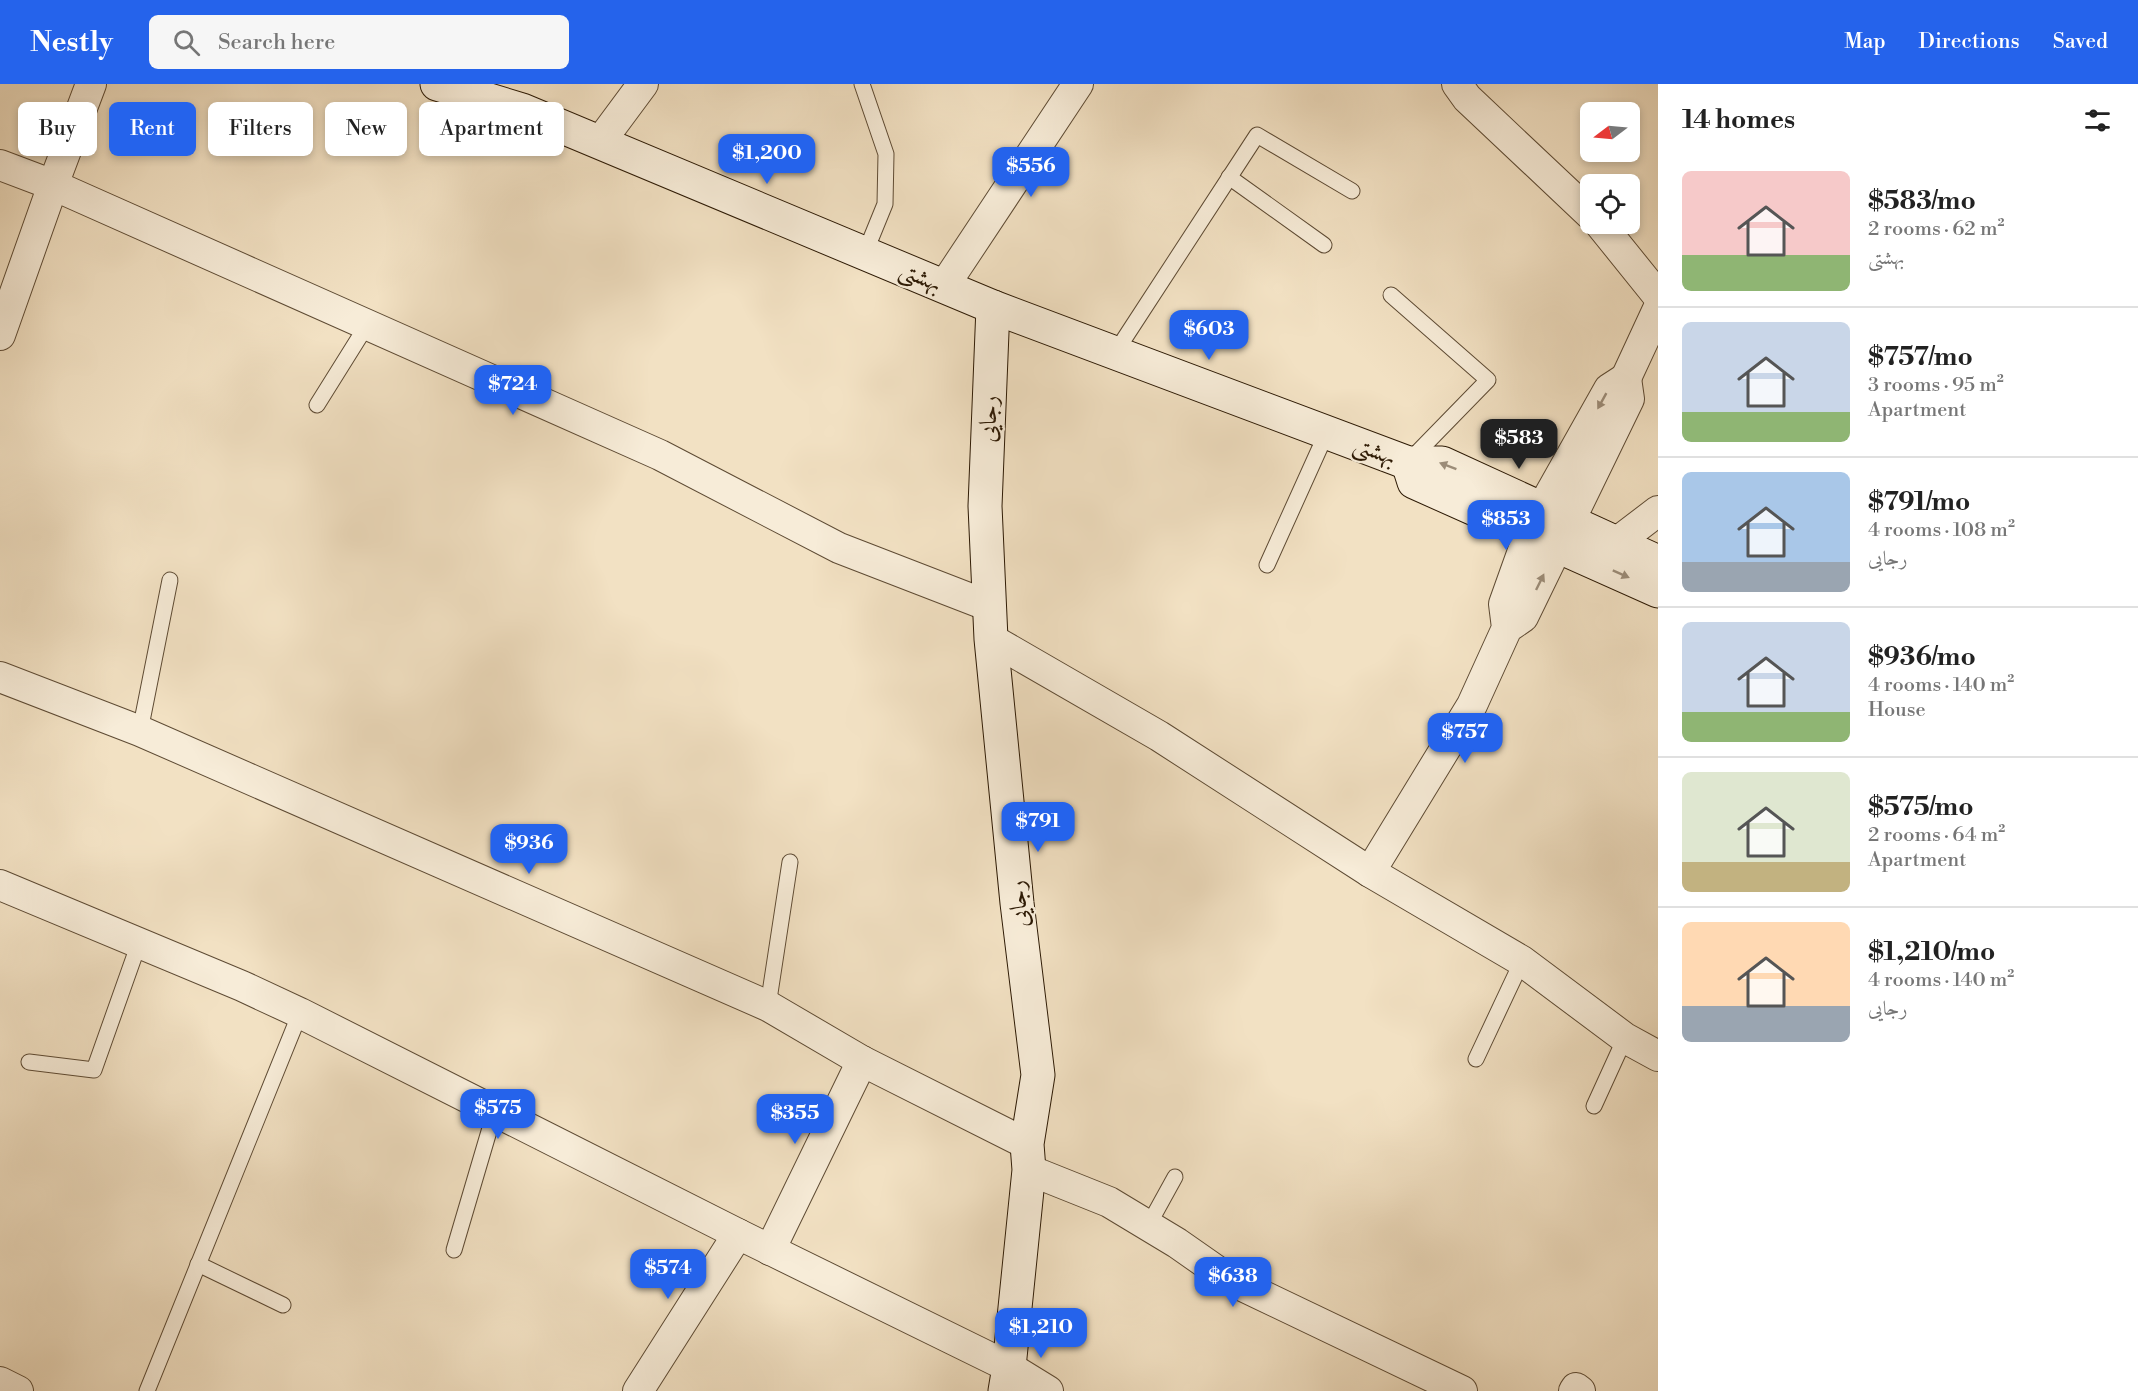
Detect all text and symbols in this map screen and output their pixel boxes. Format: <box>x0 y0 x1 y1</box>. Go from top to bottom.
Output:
search box <box>149 15 569 69</box>
text: Nestly <box>30 25 113 60</box>
icon: search <box>170 26 203 59</box>
text: Search here <box>218 29 335 56</box>
text: Map <box>1844 29 1886 55</box>
text: Directions <box>1919 29 2020 55</box>
text: Saved <box>2053 29 2108 55</box>
chip: Buy <box>18 102 97 156</box>
chip: Rent <box>109 102 196 156</box>
chip: Filters <box>208 102 313 156</box>
chip: New <box>325 102 407 156</box>
chip: Apartment <box>419 102 564 156</box>
north arrow <box>1580 102 1640 162</box>
map controls <box>1580 102 1640 234</box>
text: 14 homes <box>1682 104 1795 136</box>
icon: filters <box>2081 104 2114 137</box>
pin: $1,200 <box>718 134 816 185</box>
text: $1,200 <box>732 141 802 166</box>
pin: $556 <box>995 147 1067 198</box>
text: $556 <box>1006 154 1056 179</box>
button: locate <box>1580 174 1640 234</box>
text: $583/mo <box>1868 185 1976 217</box>
icon: home <box>1730 195 1802 267</box>
text: 2 rooms · 62 m² <box>1868 217 2004 242</box>
text: بهشتی <box>1868 246 1905 271</box>
street label: بهشتی <box>894 255 947 300</box>
pin: $603 <box>1173 310 1245 361</box>
text: $603 <box>1183 317 1235 342</box>
text: $757/mo <box>1868 341 1973 373</box>
icon: home <box>1730 346 1802 418</box>
pin: $724 <box>477 365 549 416</box>
text: $724 <box>488 372 538 397</box>
text: 3 rooms · 95 m² <box>1868 373 2004 398</box>
one-way arrow <box>1597 393 1607 410</box>
street label: رجایی <box>973 395 1005 443</box>
text: Apartment <box>1868 398 1966 423</box>
pin: $583 <box>1483 419 1555 470</box>
text: $583 <box>1494 426 1544 451</box>
street label: بهشتی <box>1349 429 1400 473</box>
one-way arrow <box>1439 461 1457 471</box>
text: $791/mo <box>1868 486 1970 518</box>
icon: home <box>1730 496 1802 568</box>
pin: $853 <box>1470 500 1542 551</box>
text: $853 <box>1481 507 1531 532</box>
text: 4 rooms · 108 m² <box>1868 518 2015 543</box>
text: رجایی <box>1868 547 1907 572</box>
one-way arrow <box>1613 569 1631 579</box>
one-way arrow <box>1536 573 1545 590</box>
text: $936/mo <box>1868 641 1976 673</box>
icon: home <box>1730 646 1802 718</box>
text: 4 rooms · 140 m² <box>1868 673 2014 698</box>
text: House <box>1868 698 1926 723</box>
pin: $757 <box>1429 713 1501 764</box>
text: $757 <box>1442 720 1488 745</box>
text: $575/mo <box>1868 791 1973 823</box>
icon: home <box>1730 796 1802 868</box>
pin: $791 <box>1002 802 1074 853</box>
text: $791 <box>1016 809 1060 834</box>
text: 2 rooms · 64 m² <box>1868 823 2005 848</box>
pin: $936 <box>493 824 565 875</box>
text: $936 <box>504 831 554 856</box>
text: Apartment <box>1868 848 1966 873</box>
street label: رجایی <box>1002 879 1036 929</box>
text: $1,210/mo <box>1868 936 1995 968</box>
icon: home <box>1730 946 1802 1018</box>
text: 4 rooms · 140 m² <box>1868 968 2014 993</box>
text: رجایی <box>1868 997 1907 1022</box>
pin: $575 <box>462 1089 534 1140</box>
pin: $355 <box>759 1094 831 1145</box>
text: $575 <box>474 1096 522 1121</box>
text: $355 <box>771 1101 819 1126</box>
pin: $574 <box>632 1249 704 1300</box>
text: $574 <box>644 1256 692 1281</box>
pin: $638 <box>1197 1257 1269 1308</box>
text: $638 <box>1208 1264 1258 1289</box>
pin: $1,210 <box>992 1308 1090 1359</box>
text: $1,210 <box>1009 1315 1073 1340</box>

